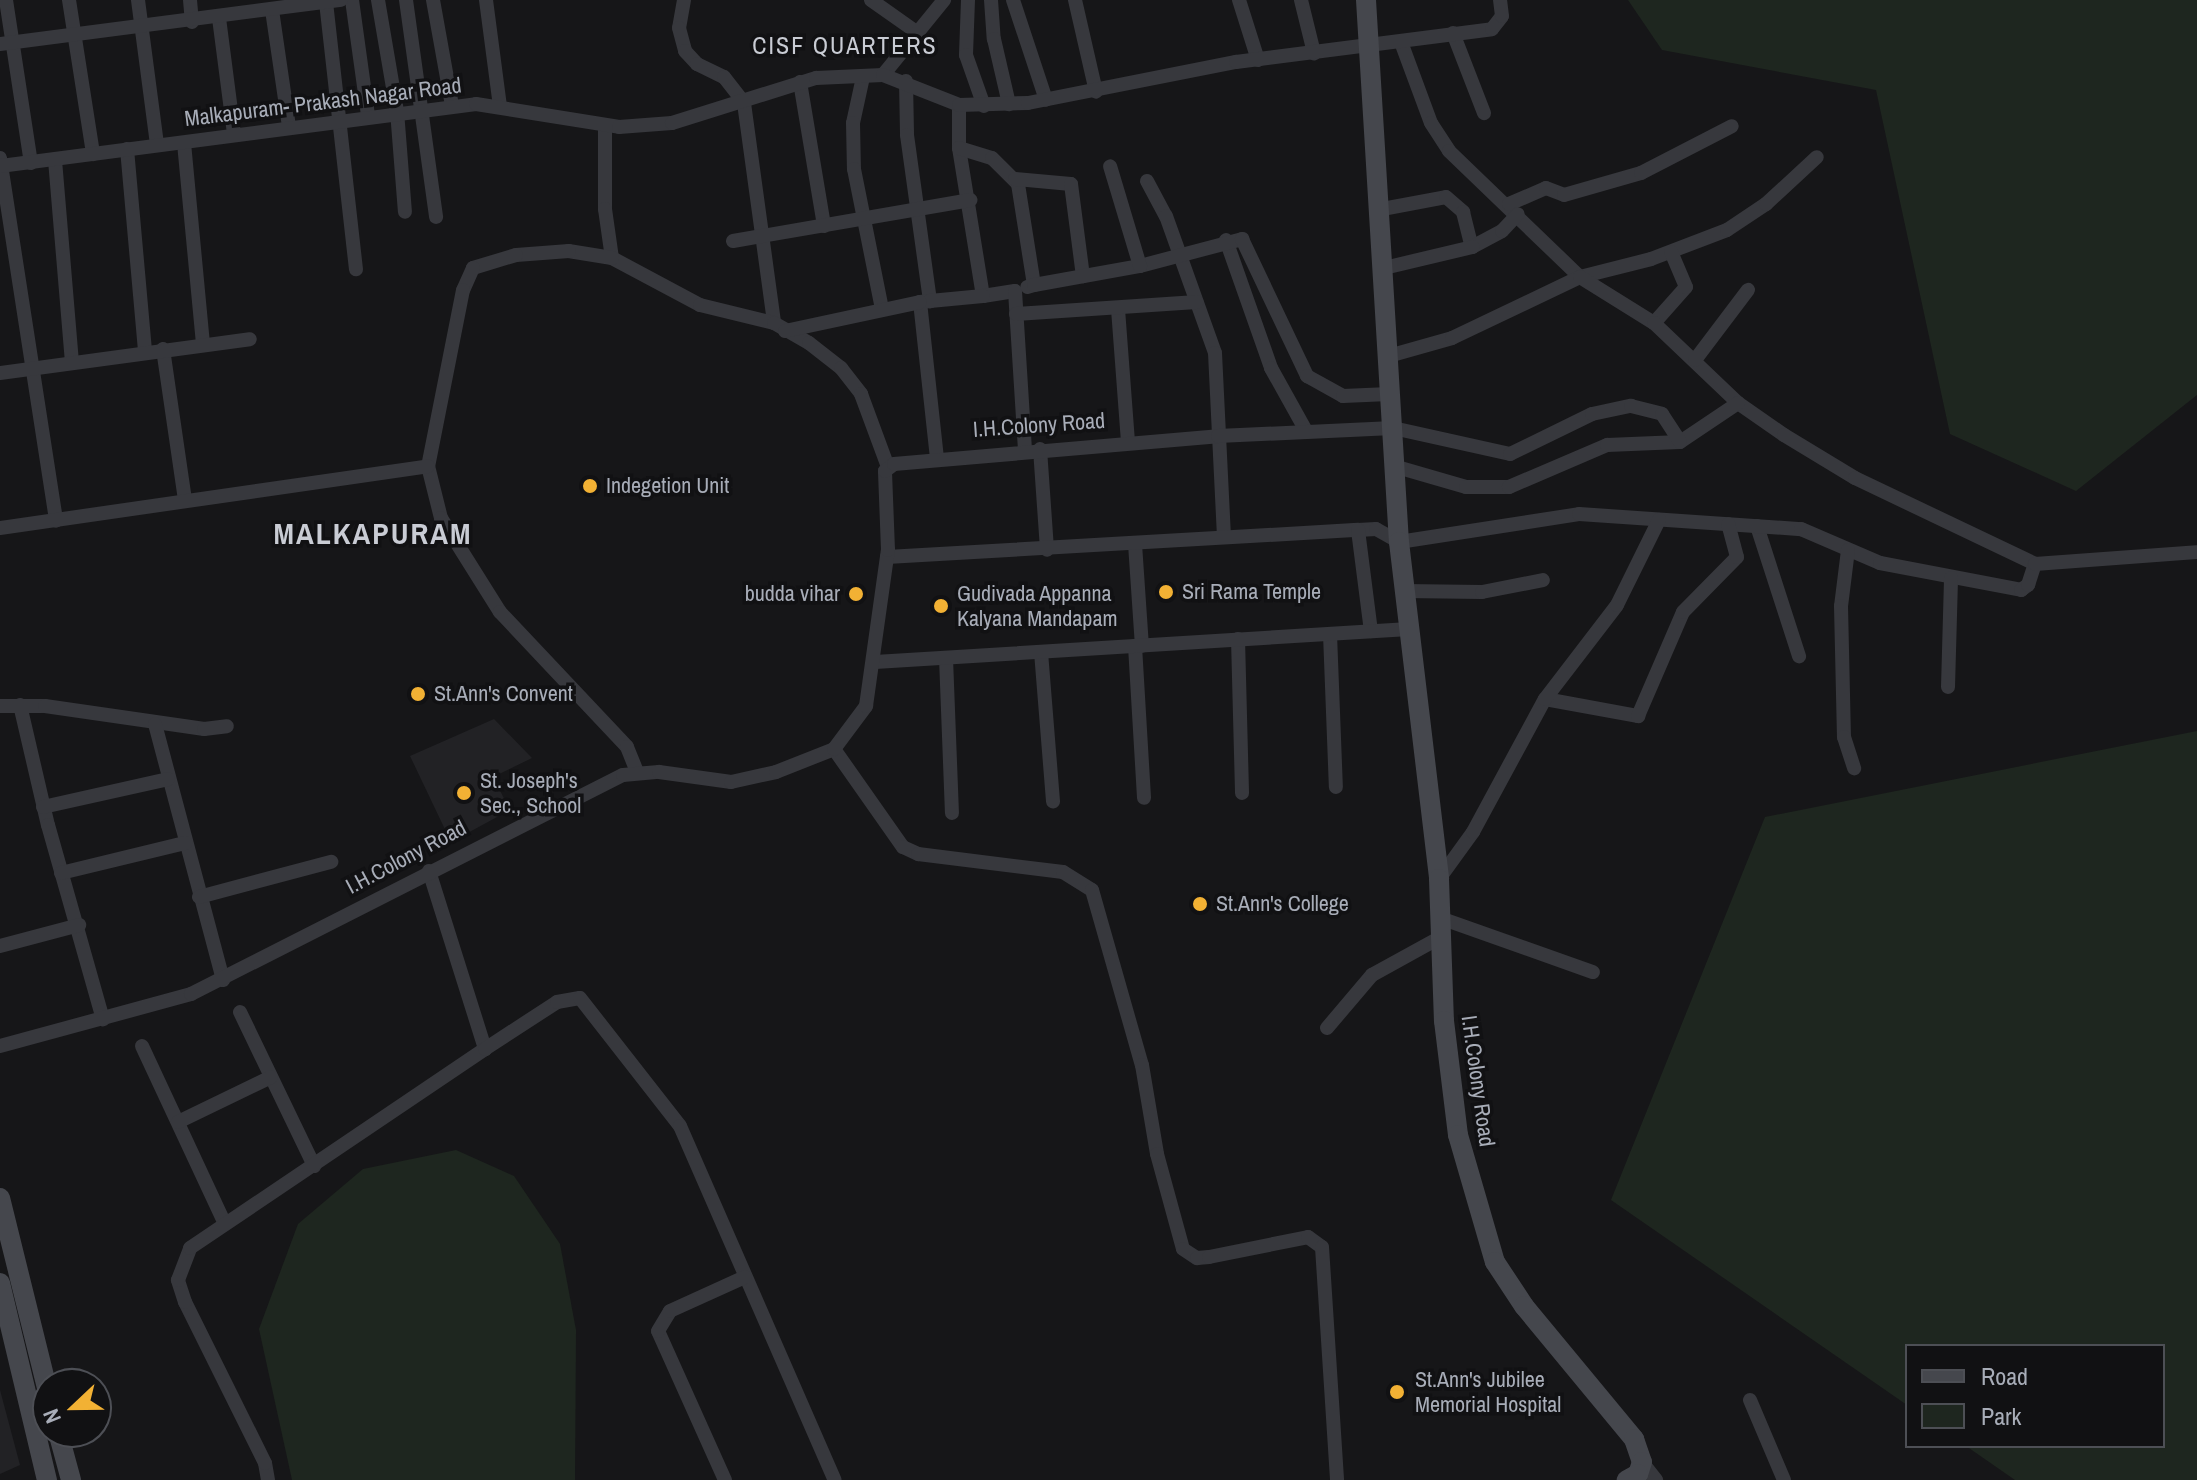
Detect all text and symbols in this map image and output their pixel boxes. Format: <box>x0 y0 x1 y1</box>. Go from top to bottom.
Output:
district label: CISF QUARTERS <box>752 32 938 60</box>
street label: Malkapuram- Prakash Nagar Road <box>183 72 463 132</box>
street label: I.H.Colony Road <box>972 407 1106 443</box>
place label: Indegetion Unit <box>606 473 729 499</box>
marker: Indegetion Unit <box>581 477 599 495</box>
district label: MALKAPURAM <box>274 515 472 551</box>
place label: Sri Rama Temple <box>1182 579 1321 605</box>
place label: Gudivada Appanna Kalyana Mandapam <box>957 580 1117 632</box>
place label: budda vihar <box>745 581 840 607</box>
marker: Sri Rama Temple <box>1157 583 1175 601</box>
marker: budda vihar <box>847 585 865 603</box>
marker: Gudivada Appanna Kalyana Mandapam <box>932 597 950 615</box>
place label: St.Ann's Convent <box>434 681 573 707</box>
marker: St.Ann's Convent <box>409 685 427 703</box>
place label: St. Joseph's Sec., School <box>480 767 581 818</box>
marker: St. Joseph's Sec., School <box>455 784 473 802</box>
street label: I.H.Colony Road <box>341 814 471 900</box>
place label: St.Ann's College <box>1216 891 1349 917</box>
marker: St.Ann's College <box>1191 895 1209 913</box>
street label: I.H.Colony Road <box>1456 1014 1500 1148</box>
legend <box>1905 1344 2165 1448</box>
text: Road <box>1981 1360 2028 1392</box>
place label: St.Ann's Jubilee Memorial Hospital <box>1415 1366 1561 1418</box>
north arrow <box>32 1368 112 1448</box>
marker: St.Ann's Jubilee Memorial Hospital <box>1386 1381 1408 1403</box>
text: Park <box>1981 1400 2021 1432</box>
text: N <box>35 1405 68 1428</box>

